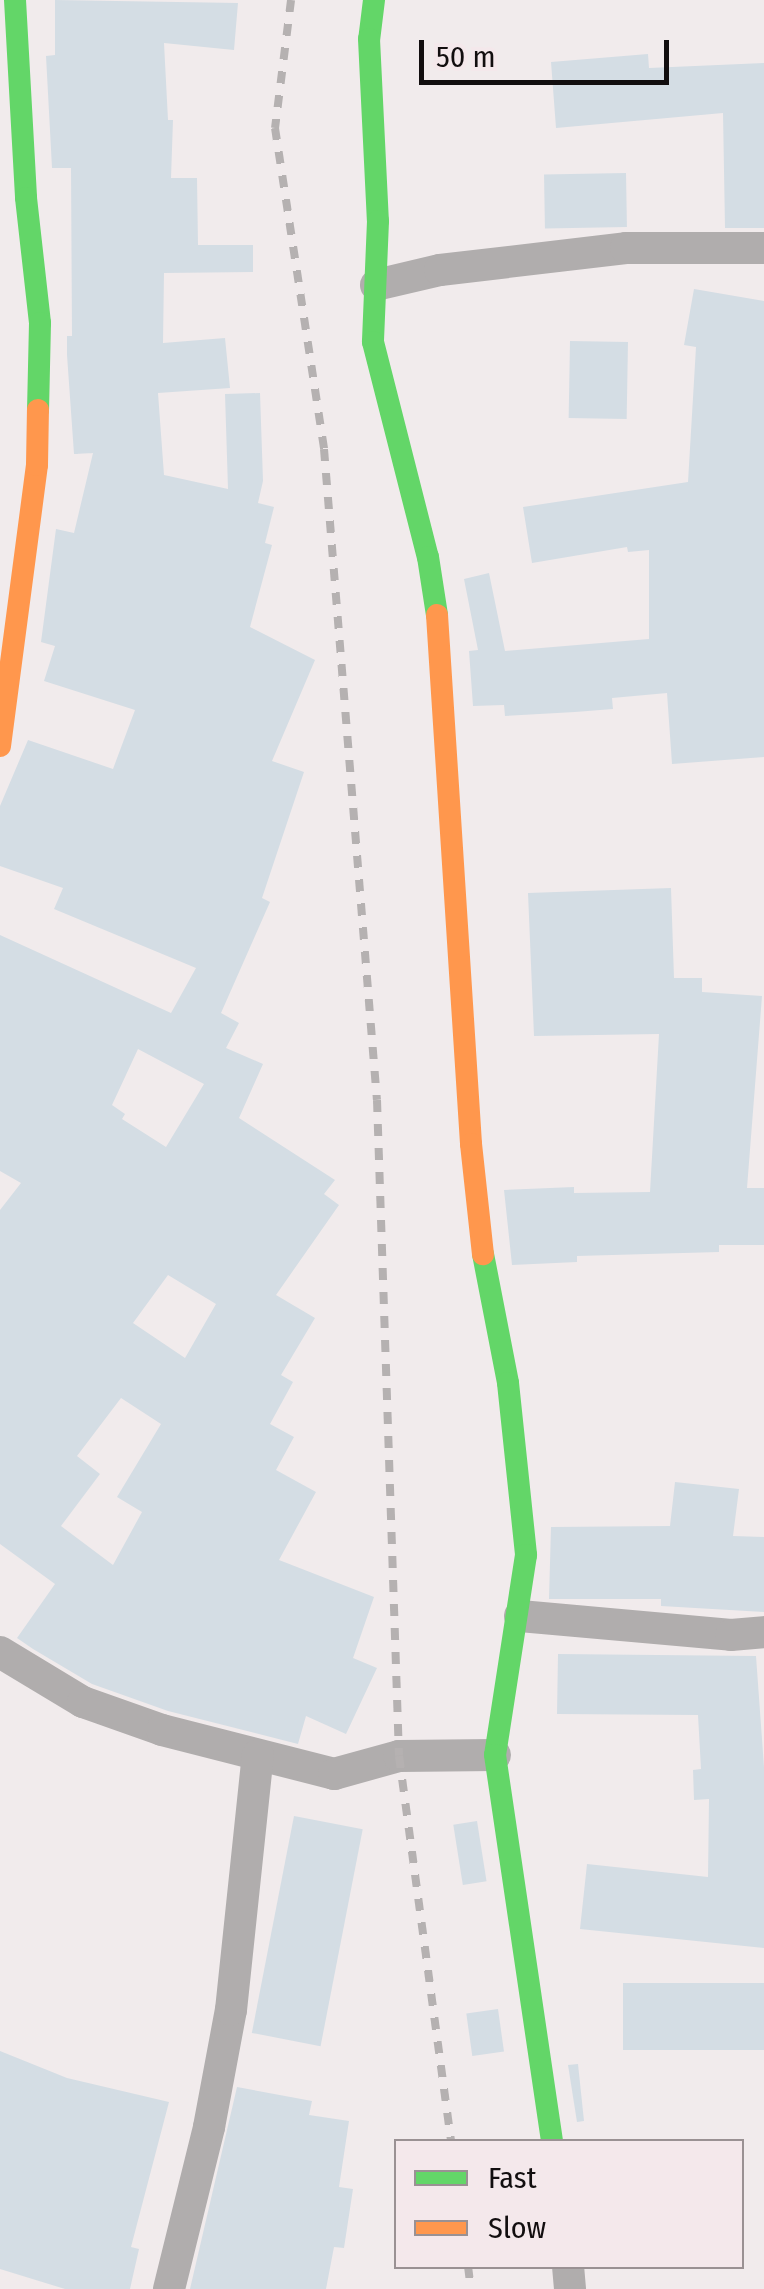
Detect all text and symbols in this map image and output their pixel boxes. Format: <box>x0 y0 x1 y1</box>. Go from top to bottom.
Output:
scale bar <box>424 20 674 82</box>
text: 50 m <box>436 39 496 75</box>
legend <box>394 2139 744 2269</box>
text: Fast <box>488 2160 536 2196</box>
text: Slow <box>488 2210 546 2246</box>

